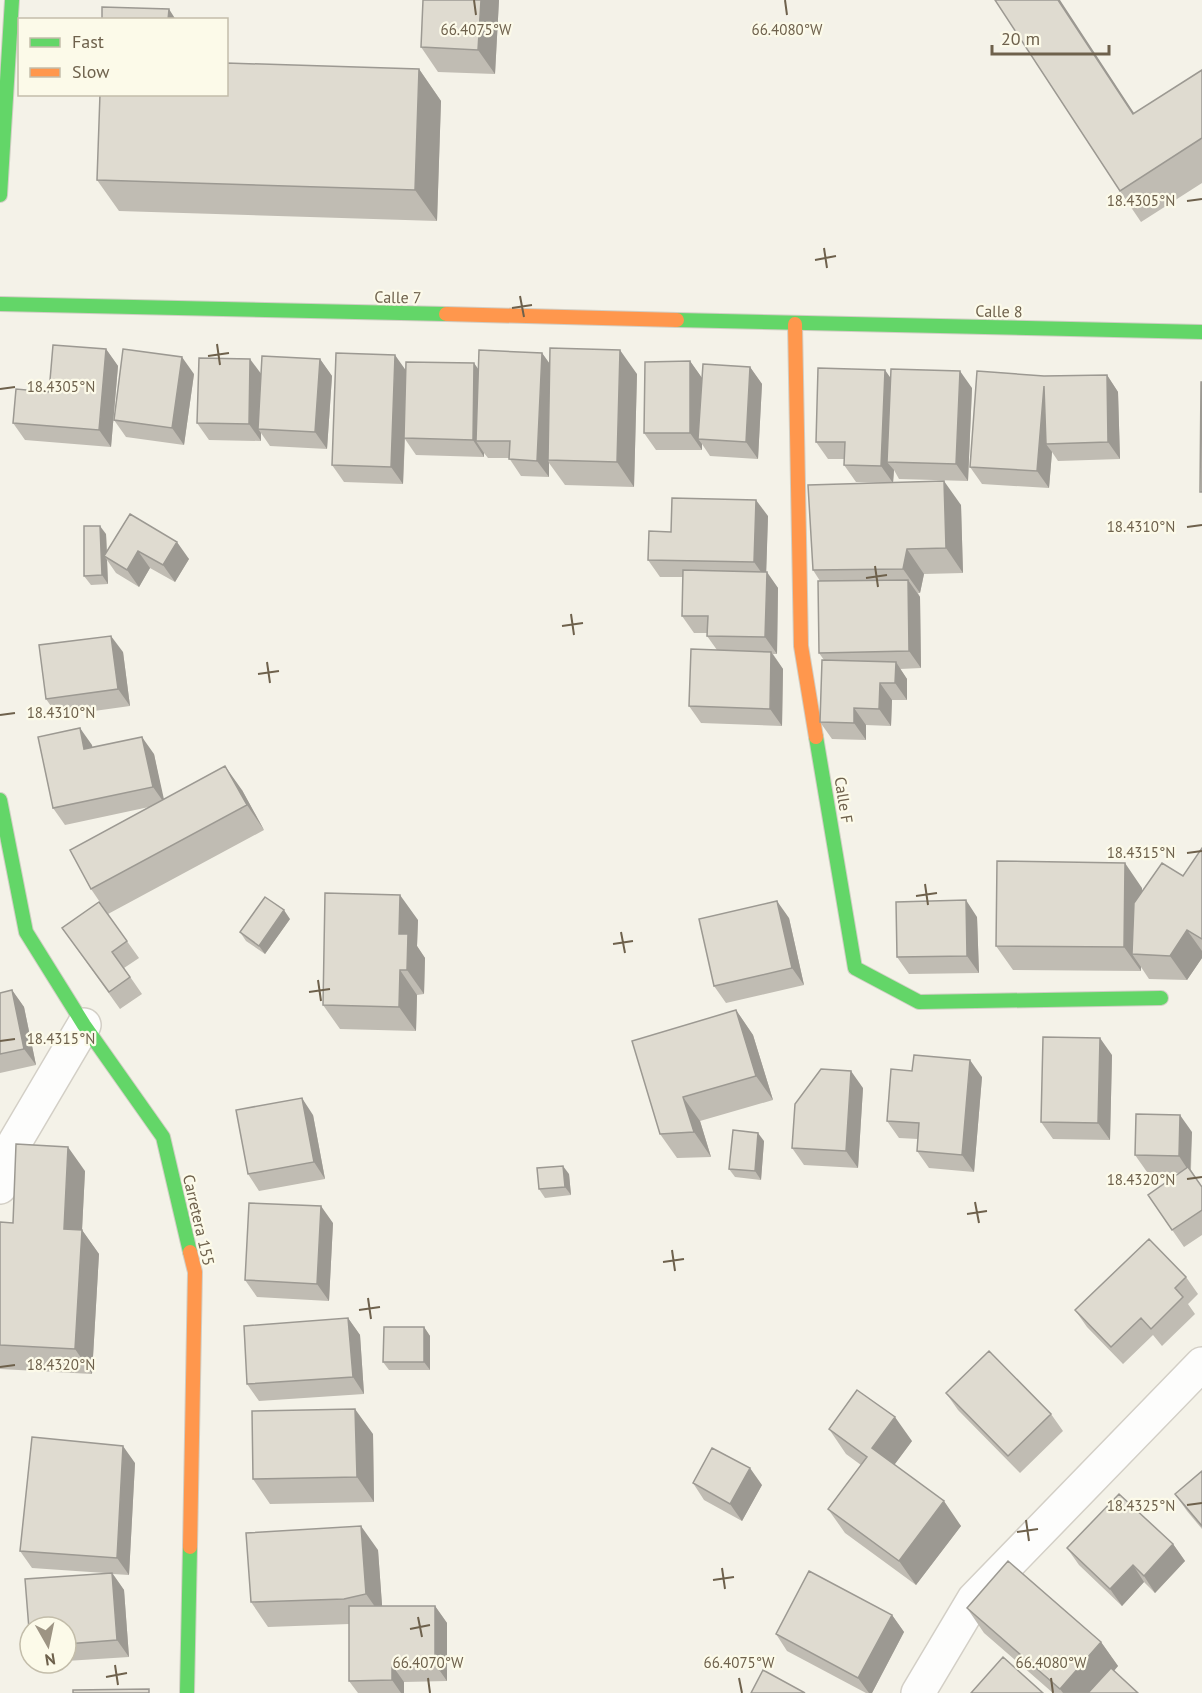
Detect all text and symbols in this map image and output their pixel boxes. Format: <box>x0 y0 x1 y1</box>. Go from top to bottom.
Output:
legend <box>18 18 228 96</box>
scale bar <box>992 18 1109 56</box>
text: 66.4075°W <box>440 20 512 39</box>
text: 66.4080°W <box>751 20 823 39</box>
text: 20 m <box>1001 27 1040 50</box>
text: Fast <box>72 30 104 53</box>
text: Slow <box>72 60 110 83</box>
text: 18.4305°N <box>1107 191 1175 210</box>
street label: Calle 7 <box>374 287 422 307</box>
street label: Calle 8 <box>975 301 1023 321</box>
text: 18.4305°N <box>27 377 95 396</box>
text: 18.4310°N <box>1107 517 1175 536</box>
text: 18.4310°N <box>27 703 95 722</box>
street label: Calle F <box>830 775 858 825</box>
text: 18.4315°N <box>1107 843 1175 862</box>
text: 18.4315°N <box>27 1029 95 1048</box>
text: 18.4320°N <box>1107 1170 1175 1189</box>
street label: Carretera 155 <box>179 1172 219 1268</box>
text: 18.4320°N <box>27 1355 95 1374</box>
text: 18.4325°N <box>1107 1496 1175 1515</box>
north arrow <box>18 1615 78 1675</box>
text: N <box>44 1649 57 1671</box>
text: 66.4070°W <box>392 1653 464 1672</box>
text: 66.4075°W <box>703 1653 775 1672</box>
text: 66.4080°W <box>1015 1653 1087 1672</box>

